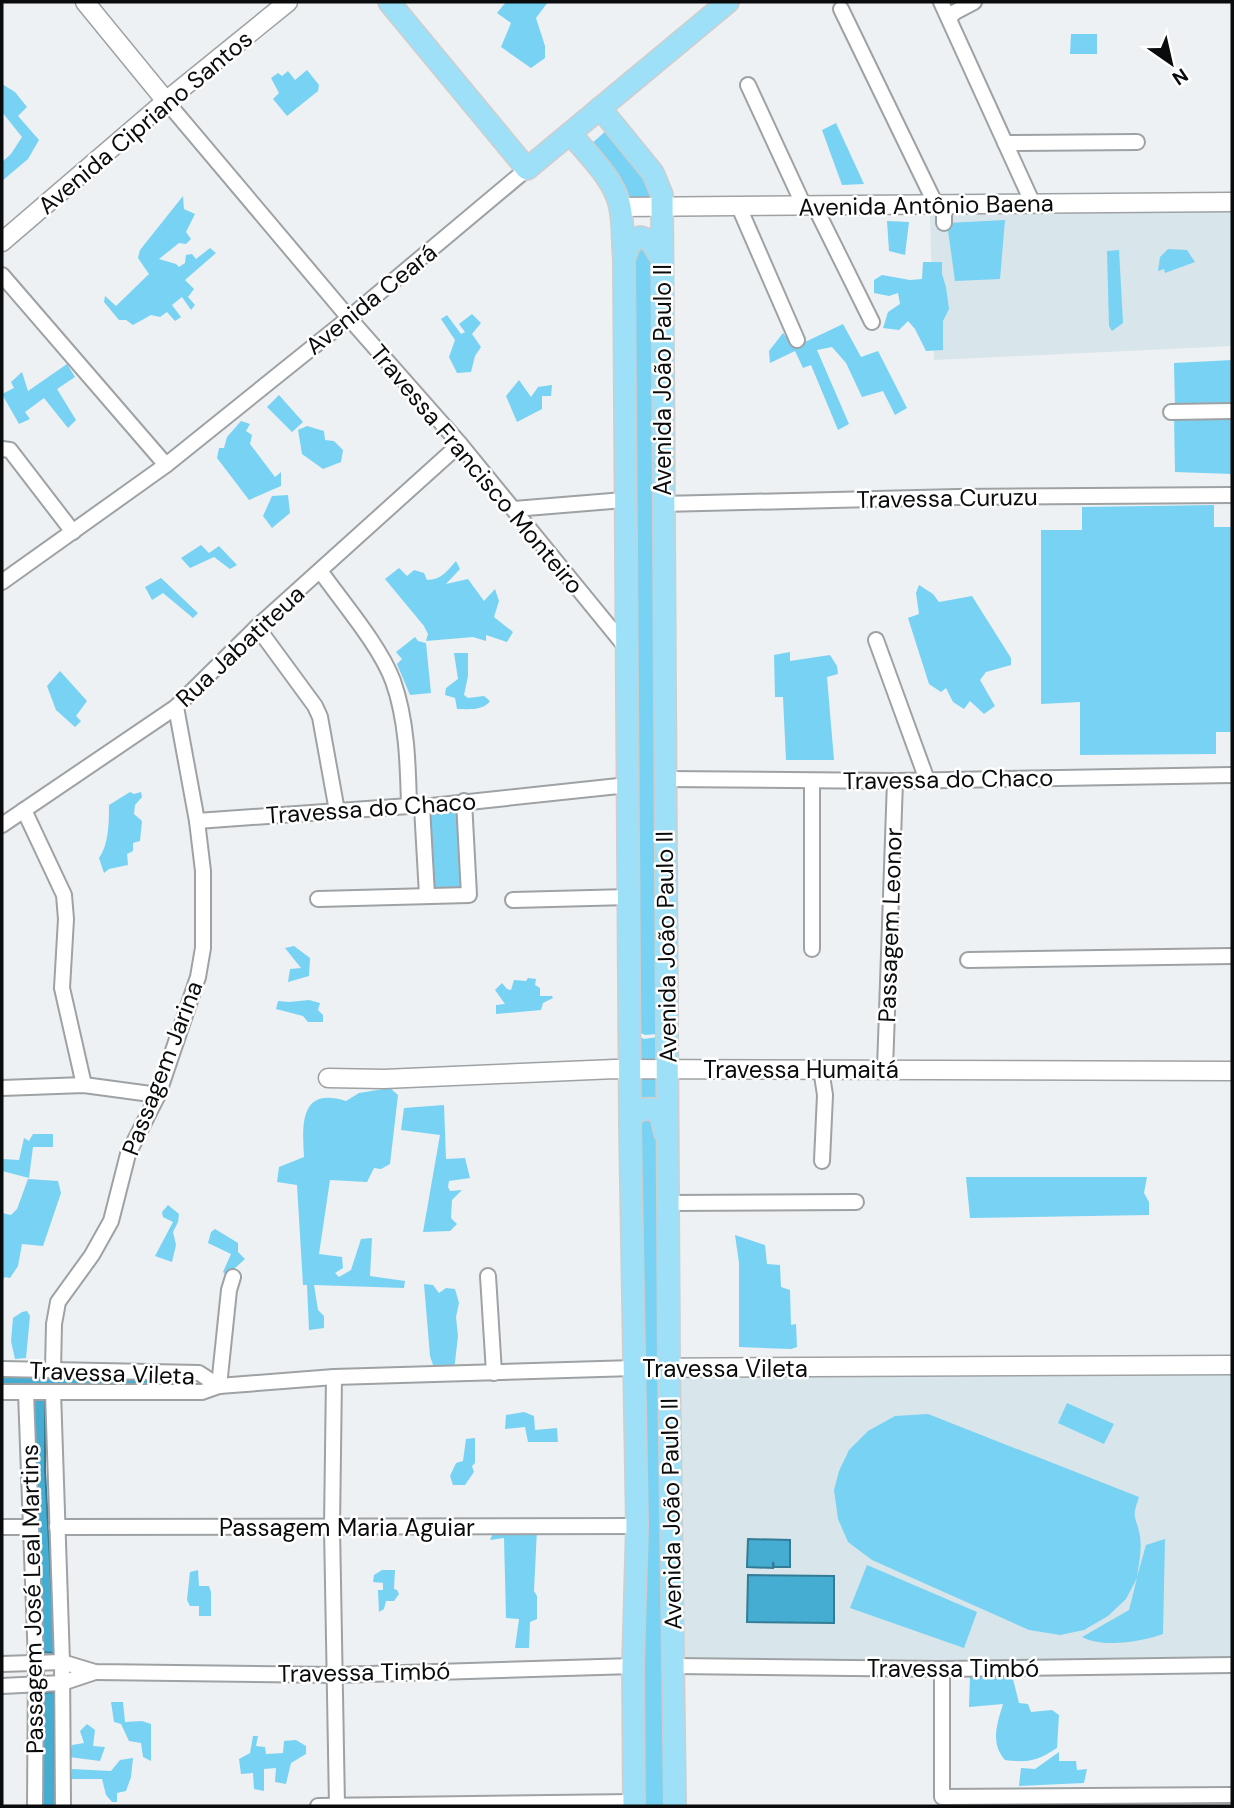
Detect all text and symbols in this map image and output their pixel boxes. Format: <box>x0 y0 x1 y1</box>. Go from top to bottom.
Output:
street label: Avenida Cipriano Santos <box>31 23 259 221</box>
north arrow <box>1136 28 1206 98</box>
text: N <box>1167 62 1193 91</box>
street label: Avenida Antônio Baena <box>798 187 1054 223</box>
street label: Avenida Ceará <box>299 237 443 361</box>
street label: Avenida João Paulo II <box>647 264 678 496</box>
street label: Travessa Francisco Monteiro <box>363 338 591 600</box>
street label: Travessa Curuzu <box>856 481 1038 515</box>
street label: Rua Jabatiteua <box>169 578 311 714</box>
street label: Travessa do Chaco <box>843 762 1053 796</box>
street label: Travessa do Chaco <box>265 785 477 831</box>
street label: Passagem Leonor <box>871 827 909 1023</box>
street label: Avenida João Paulo II <box>648 831 684 1063</box>
street label: Passagem Jarina <box>114 976 210 1160</box>
street label: Travessa Humaitá <box>703 1054 899 1085</box>
street label: Travessa Vileta <box>642 1353 808 1384</box>
street label: Travessa Vileta <box>29 1355 195 1391</box>
street label: Avenida João Paulo II <box>653 1398 689 1630</box>
street label: Passagem José Leal Martins <box>14 1444 50 1754</box>
street label: Passagem Maria Aguiar <box>219 1512 475 1543</box>
street label: Travessa Timbó <box>867 1653 1039 1684</box>
street label: Travessa Timbó <box>277 1655 451 1689</box>

